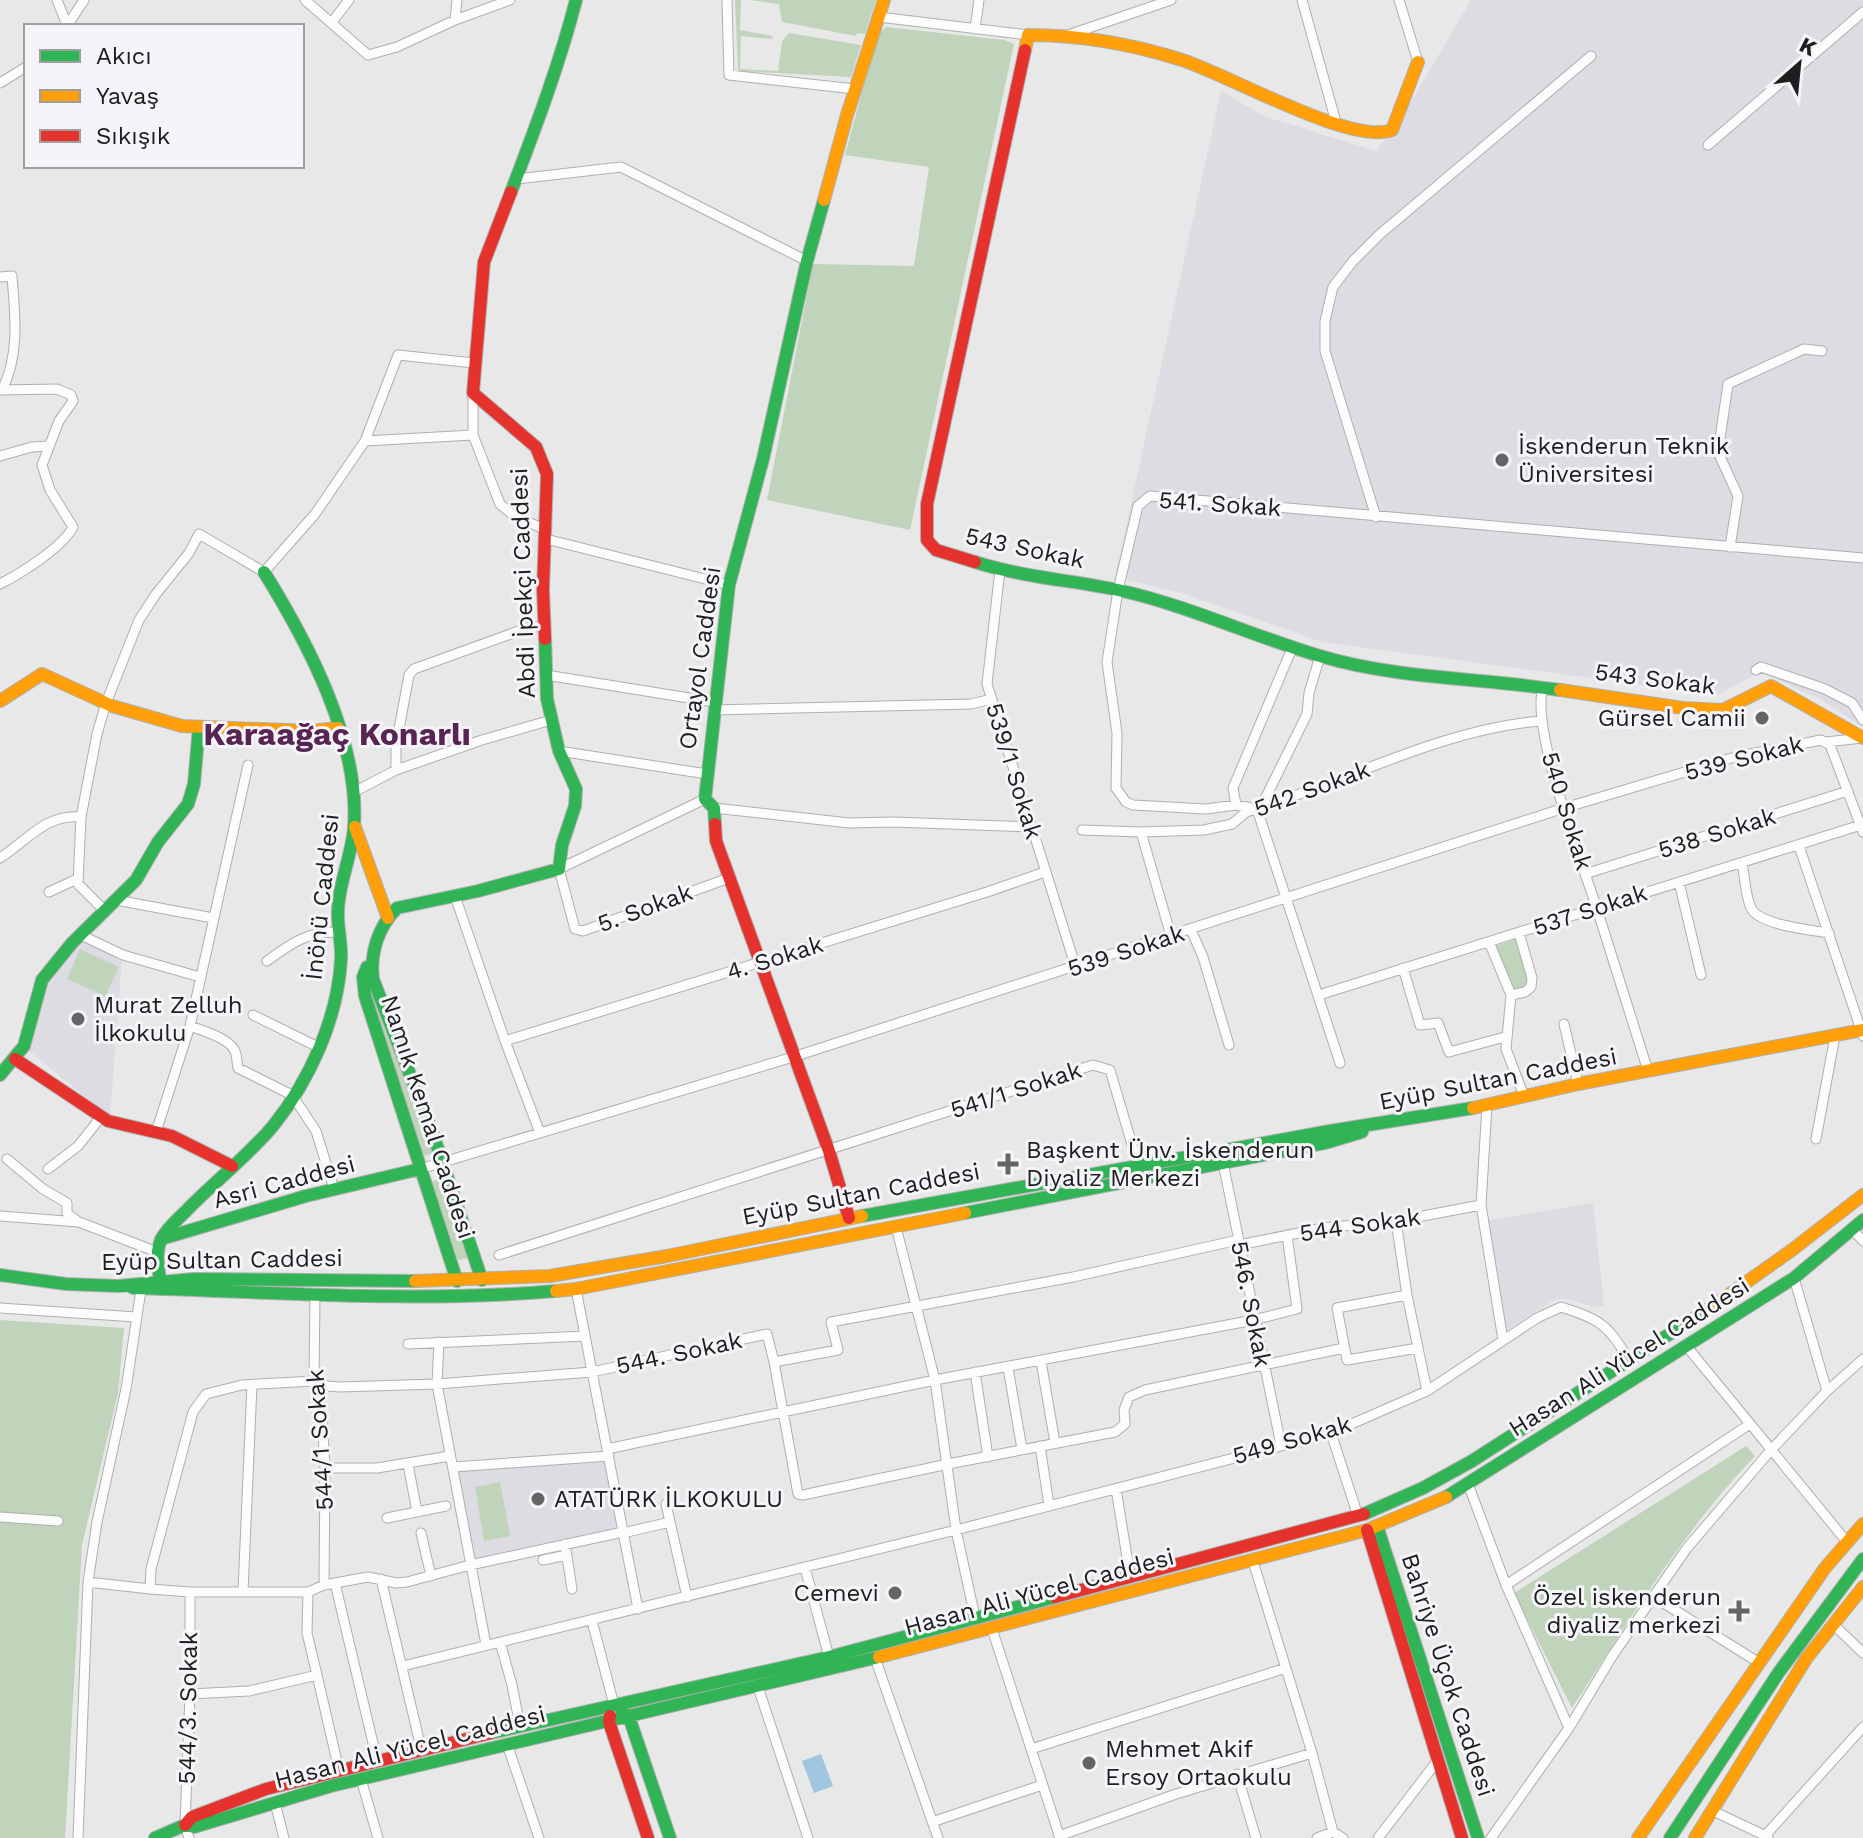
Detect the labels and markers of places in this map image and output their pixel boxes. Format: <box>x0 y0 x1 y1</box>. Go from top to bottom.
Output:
place label: İskenderun Teknik Üniversitesi <box>1518 432 1730 488</box>
marker: İskenderun Teknik Üniversitesi <box>1493 451 1511 469</box>
place label: Gürsel Camii <box>1598 704 1746 732</box>
marker: Gürsel Camii <box>1753 709 1771 727</box>
place label: Murat Zelluh İlkokulu <box>94 991 243 1047</box>
marker: Murat Zelluh İlkokulu <box>69 1010 87 1028</box>
place label: Başkent Ünv. İskenderun Diyaliz Merkezi <box>1026 1136 1314 1192</box>
marker: Başkent Ünv. İskenderun Diyaliz Merkezi <box>997 1153 1019 1175</box>
place label: ATATÜRK İLKOKULU <box>554 1485 783 1513</box>
marker: ATATÜRK İLKOKULU <box>529 1490 547 1508</box>
place label: Cemevi <box>793 1579 879 1607</box>
place label: Özel iskenderun diyaliz merkezi <box>1533 1583 1721 1639</box>
marker: Cemevi <box>886 1584 904 1602</box>
marker: Özel iskenderun diyaliz merkezi <box>1728 1600 1750 1622</box>
place label: Mehmet Akif Ersoy Ortaokulu <box>1105 1735 1292 1791</box>
marker: Mehmet Akif Ersoy Ortaokulu <box>1080 1754 1098 1772</box>

